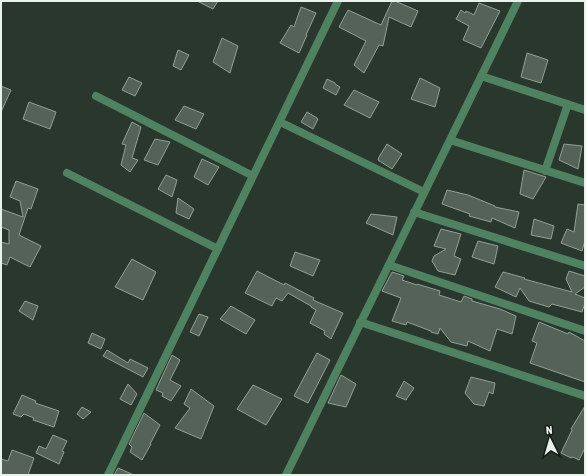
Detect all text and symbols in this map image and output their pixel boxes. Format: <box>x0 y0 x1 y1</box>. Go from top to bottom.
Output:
north arrow <box>530 420 570 460</box>
text: N <box>545 424 553 436</box>

